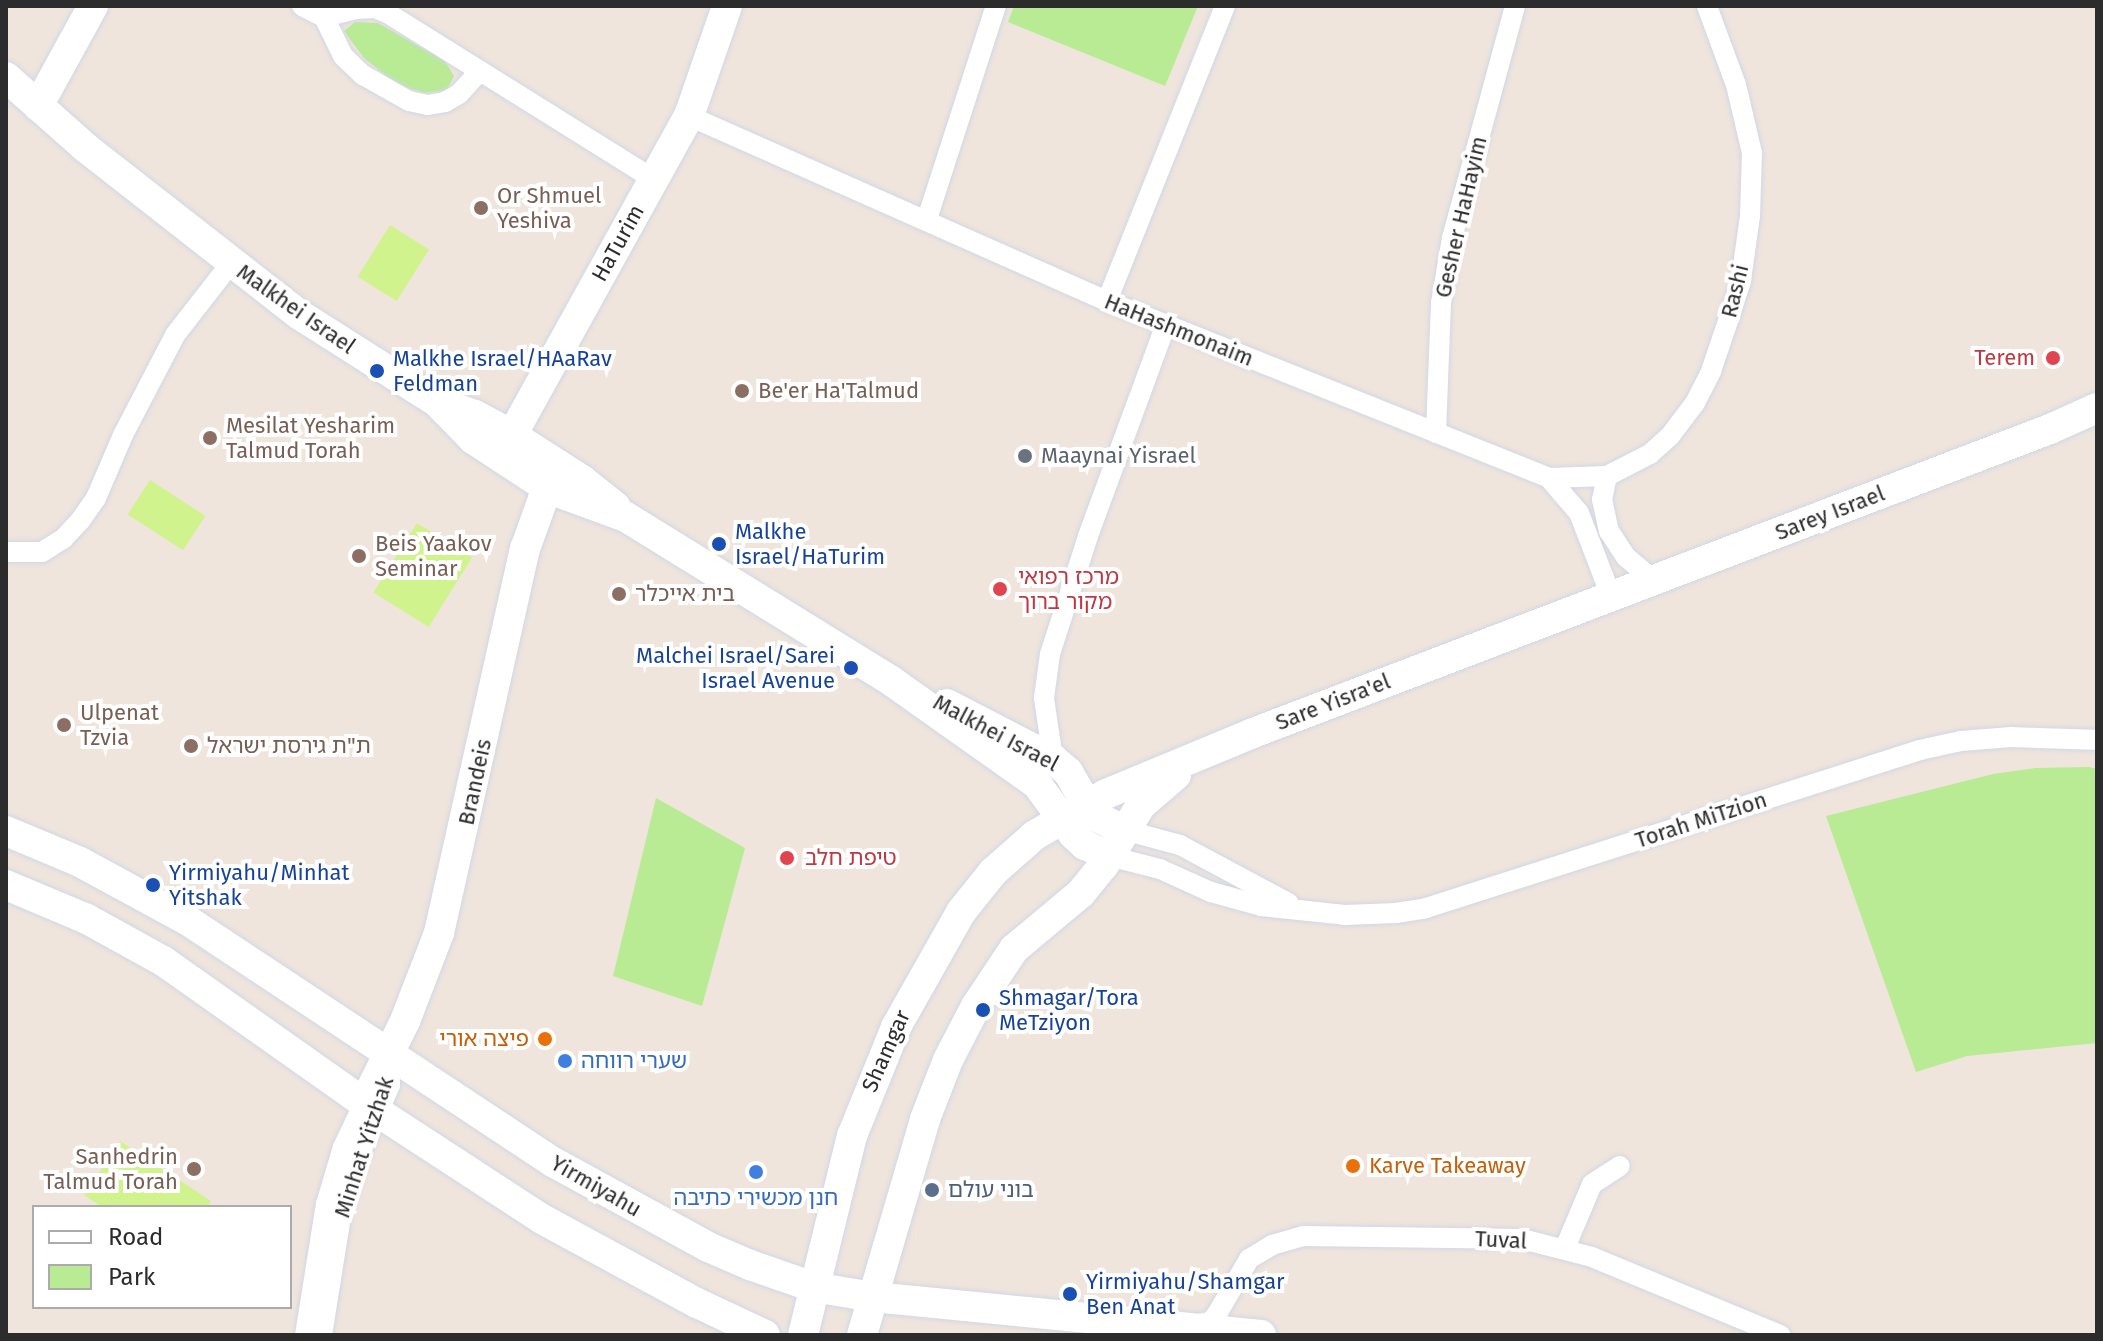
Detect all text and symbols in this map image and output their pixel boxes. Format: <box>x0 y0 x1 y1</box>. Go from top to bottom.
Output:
street label: Gesher HaHayim <box>1430 134 1492 300</box>
place label: Or Shmuel Yeshiva <box>497 182 602 234</box>
marker: Or Shmuel Yeshiva <box>472 199 490 217</box>
street label: HaTurim <box>586 200 650 286</box>
street label: Malkhei Israel <box>232 259 360 359</box>
street label: Rashi <box>1716 262 1754 320</box>
street label: HaHashmonaim <box>1101 288 1257 372</box>
place label: Malkhe Israel/HAaRav Feldman <box>393 345 612 396</box>
place label: Terem <box>1974 345 2035 371</box>
marker: Terem <box>2042 347 2064 369</box>
marker: Malkhe Israel/HAaRav Feldman <box>368 362 386 380</box>
place label: Be'er Ha'Talmud <box>758 378 919 404</box>
marker: Be'er Ha'Talmud <box>733 382 751 400</box>
place label: Mesilat Yesharim Talmud Torah <box>226 412 395 464</box>
marker: Mesilat Yesharim Talmud Torah <box>201 429 219 447</box>
place label: Maaynai Yisrael <box>1041 443 1196 469</box>
marker: Maaynai Yisrael <box>1016 447 1034 465</box>
street label: Sarey Israel <box>1771 480 1889 546</box>
place label: Malkhe Israel/HaTurim <box>735 518 885 570</box>
place label: Beis Yaakov Seminar <box>375 530 492 582</box>
marker: Malkhe Israel/HaTurim <box>710 535 728 553</box>
marker: Beis Yaakov Seminar <box>350 547 368 565</box>
place label: מרכז רפואי מקור ברוך <box>1018 563 1119 614</box>
marker: מרכז רפואי מקור ברוך <box>989 578 1011 600</box>
place label: בית אייכלר <box>635 581 735 607</box>
marker: בית אייכלר <box>610 585 628 603</box>
place label: Malchei Israel/Sarei Israel Avenue <box>636 642 835 694</box>
marker: Malchei Israel/Sarei Israel Avenue <box>842 659 860 677</box>
street label: Sare Yisra'el <box>1272 668 1394 736</box>
street label: Malkhei Israel <box>929 689 1063 777</box>
place label: Ulpenat Tzvia <box>80 699 159 750</box>
marker: Ulpenat Tzvia <box>55 716 73 734</box>
place label: ת"ת גירסת ישראל <box>207 733 371 759</box>
street label: Brandeis <box>453 736 497 828</box>
marker: ת"ת גירסת ישראל <box>182 737 200 755</box>
street label: Torah MiTzion <box>1632 786 1770 854</box>
place label: טיפת חלב <box>805 845 897 871</box>
marker: טיפת חלב <box>776 847 798 869</box>
place label: Yirmiyahu/Minhat Yitshak <box>169 859 349 910</box>
marker: Yirmiyahu/Minhat Yitshak <box>144 876 162 894</box>
place label: Shmagar/Tora MeTziyon <box>999 984 1139 1036</box>
marker: Shmagar/Tora MeTziyon <box>974 1001 992 1019</box>
street label: Shamgar <box>856 1006 916 1096</box>
place label: פיצה אורי <box>439 1026 529 1052</box>
marker: פיצה אורי <box>536 1030 554 1048</box>
place label: שערי רווחה <box>581 1048 687 1074</box>
marker: שערי רווחה <box>556 1052 574 1070</box>
street label: Minhat Yitzhak <box>329 1073 399 1221</box>
place label: Sanhedrin Talmud Torah <box>43 1143 178 1194</box>
street label: Yirmiyahu <box>546 1150 646 1222</box>
place label: Karve Takeaway <box>1369 1153 1526 1179</box>
marker: Karve Takeaway <box>1344 1157 1362 1175</box>
marker: Sanhedrin Talmud Torah <box>185 1160 203 1178</box>
marker: חנן מכשירי כתיבה <box>747 1163 765 1181</box>
place label: בוני עולם <box>948 1177 1034 1203</box>
marker: בוני עולם <box>923 1181 941 1199</box>
place label: חנן מכשירי כתיבה <box>674 1185 838 1211</box>
legend <box>32 1205 292 1309</box>
text: Road <box>108 1223 163 1251</box>
street label: Tuval <box>1474 1225 1528 1255</box>
text: Park <box>108 1263 155 1291</box>
place label: Yirmiyahu/Shamgar Ben Anat <box>1086 1268 1285 1320</box>
marker: Yirmiyahu/Shamgar Ben Anat <box>1061 1285 1079 1303</box>

